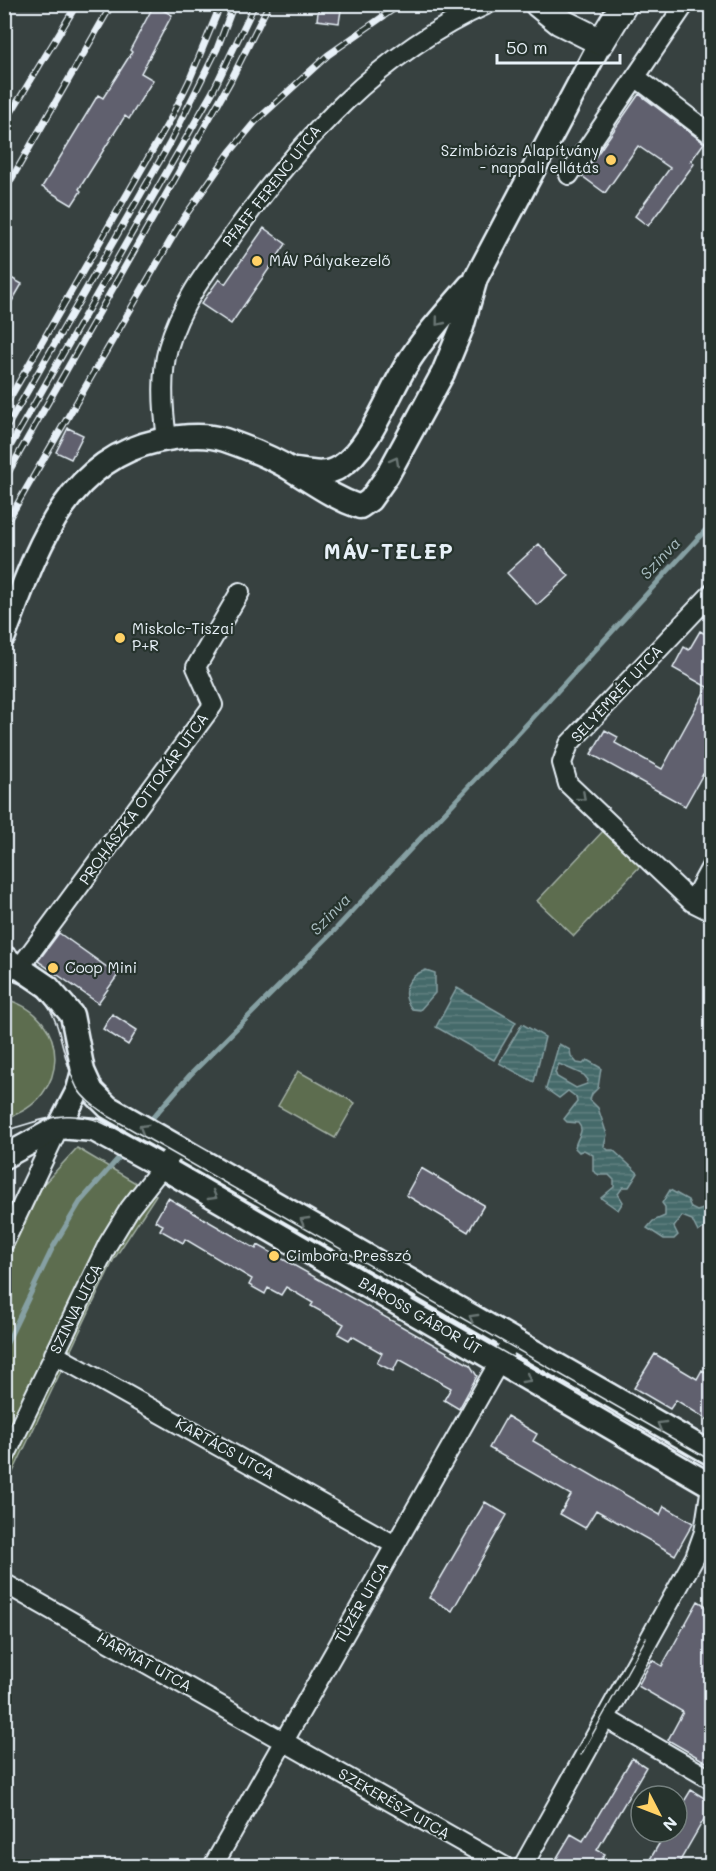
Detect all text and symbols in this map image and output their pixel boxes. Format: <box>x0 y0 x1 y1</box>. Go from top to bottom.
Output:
scale bar <box>497 27 620 65</box>
text: 50 m <box>506 35 548 59</box>
street label: PFAFF FERENC UTCA <box>217 121 325 250</box>
place label: Szimbiózis Alapítvány - nappali ellátás <box>441 140 599 177</box>
marker: Szimbiózis Alapítvány - nappali ellátás <box>604 153 618 167</box>
place label: MÁV Pályakezelő <box>269 250 391 270</box>
marker: MÁV Pályakezelő <box>250 254 264 268</box>
one-way arrow <box>435 316 446 327</box>
one-way arrow <box>388 457 399 467</box>
water label: Szinva <box>635 532 684 583</box>
district label: MÁV-TELEP <box>324 537 454 564</box>
place label: Miskolc-Tiszai P+R <box>132 618 234 655</box>
marker: Miskolc-Tiszai P+R <box>113 631 127 645</box>
street label: SELYEMRÉT UTCA <box>566 640 667 746</box>
street label: PROHÁSZKA OTTOKÁR UTCA <box>74 708 212 888</box>
one-way arrow <box>575 790 586 801</box>
water label: Szinva <box>305 888 355 939</box>
place label: Coop Mini <box>65 957 137 977</box>
marker: Coop Mini <box>46 961 60 975</box>
one-way arrow <box>139 1123 149 1135</box>
one-way arrow <box>207 1189 217 1201</box>
one-way arrow <box>300 1217 310 1228</box>
place label: Cimbora Presszó <box>286 1245 411 1265</box>
marker: Cimbora Presszó <box>267 1249 281 1263</box>
street label: SZINVA UTCA <box>45 1260 106 1357</box>
street label: BAROSS GÁBOR ÚT <box>356 1272 485 1358</box>
one-way arrow <box>469 1314 479 1326</box>
one-way arrow <box>521 1371 531 1383</box>
street label: KARTÁCS UTCA <box>172 1413 279 1484</box>
one-way arrow <box>657 1421 667 1432</box>
street label: TÜZÉR UTCA <box>330 1558 393 1647</box>
street label: HARMAT UTCA <box>93 1627 196 1695</box>
street label: SZEKERÉSZ UTCA <box>335 1763 454 1843</box>
north arrow <box>629 1784 689 1844</box>
text: N <box>659 1813 682 1836</box>

